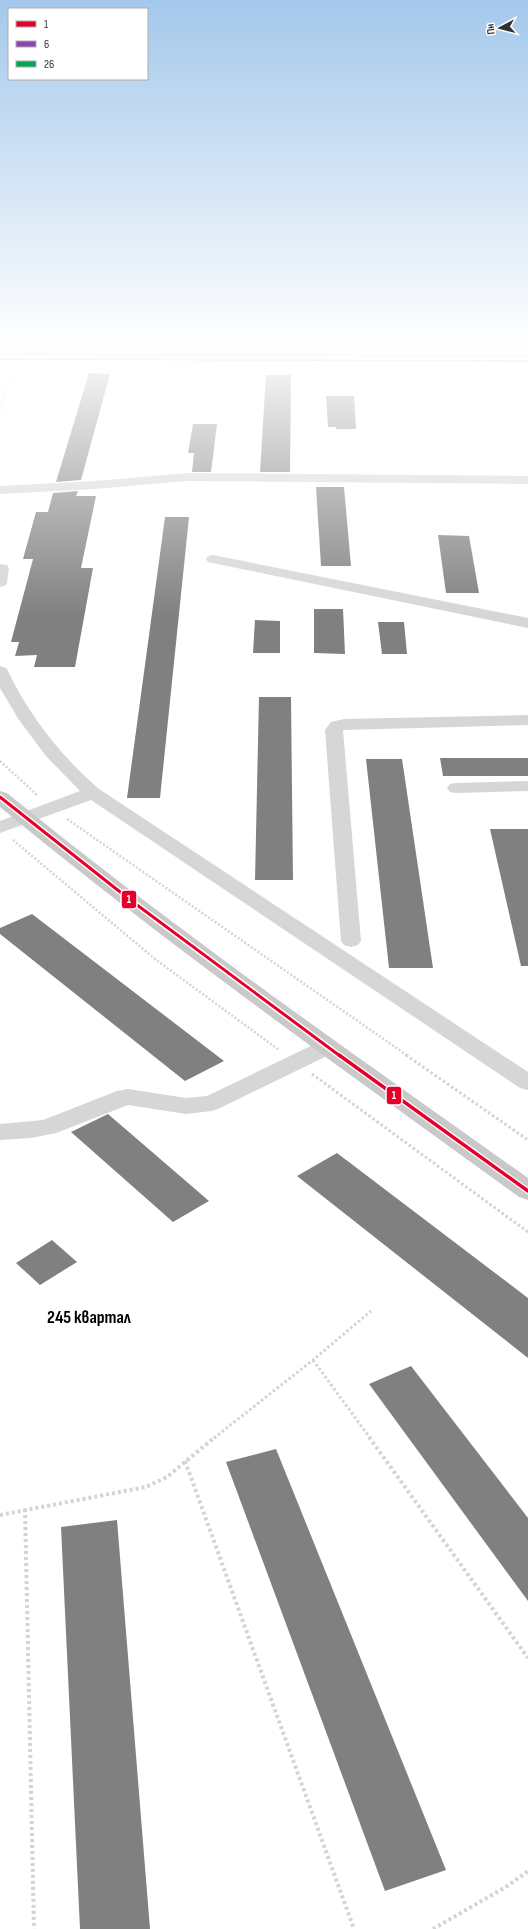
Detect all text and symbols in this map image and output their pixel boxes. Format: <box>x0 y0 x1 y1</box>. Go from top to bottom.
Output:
legend <box>8 8 148 80</box>
north arrow <box>480 8 520 48</box>
text: 1 <box>44 17 49 32</box>
text: Пн <box>483 23 498 35</box>
text: 6 <box>44 37 49 52</box>
text: 26 <box>44 57 54 72</box>
line badge: 1 <box>121 890 137 909</box>
text: 1 <box>127 893 132 906</box>
line badge: 1 <box>386 1086 402 1105</box>
text: 1 <box>392 1089 397 1102</box>
district label: 245 квартал <box>47 1307 132 1328</box>

